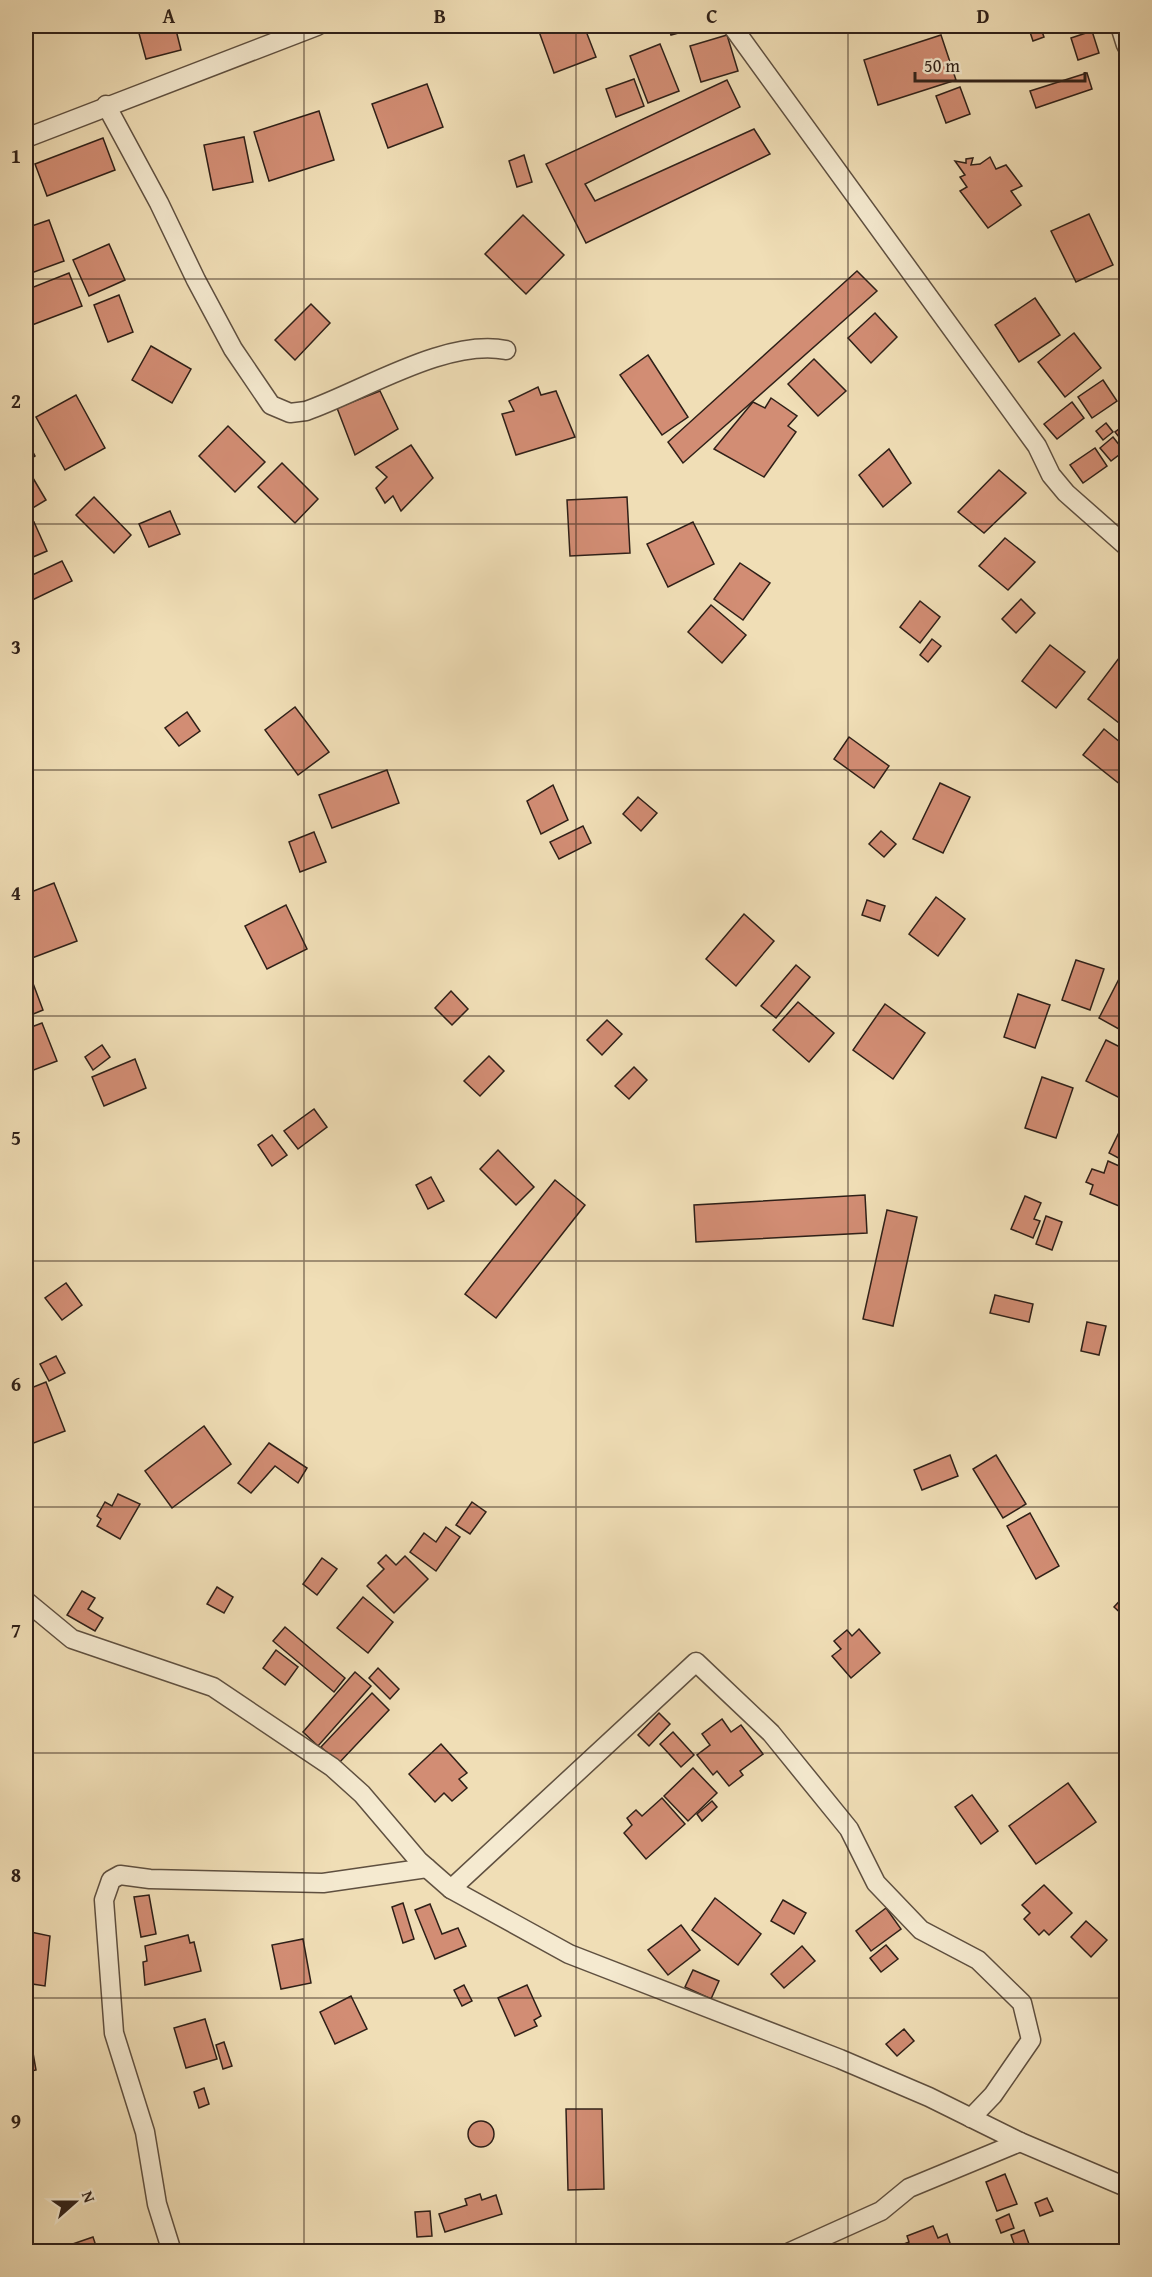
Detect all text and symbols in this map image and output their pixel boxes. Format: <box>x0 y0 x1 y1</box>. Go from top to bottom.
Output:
text: A <box>163 1 176 30</box>
text: B <box>434 1 446 30</box>
text: C <box>706 1 718 30</box>
text: D <box>976 1 990 30</box>
scale bar <box>915 45 1084 83</box>
text: 50 m <box>924 52 960 79</box>
text: 1 <box>11 141 21 170</box>
text: 2 <box>11 386 21 415</box>
text: 3 <box>11 632 21 661</box>
text: 4 <box>11 878 21 907</box>
text: 5 <box>11 1123 21 1152</box>
text: 6 <box>11 1369 21 1398</box>
text: 7 <box>11 1615 21 1644</box>
text: 8 <box>11 1860 21 1889</box>
text: 9 <box>11 2106 21 2135</box>
north arrow <box>45 2172 105 2232</box>
text: N <box>76 2187 102 2206</box>

